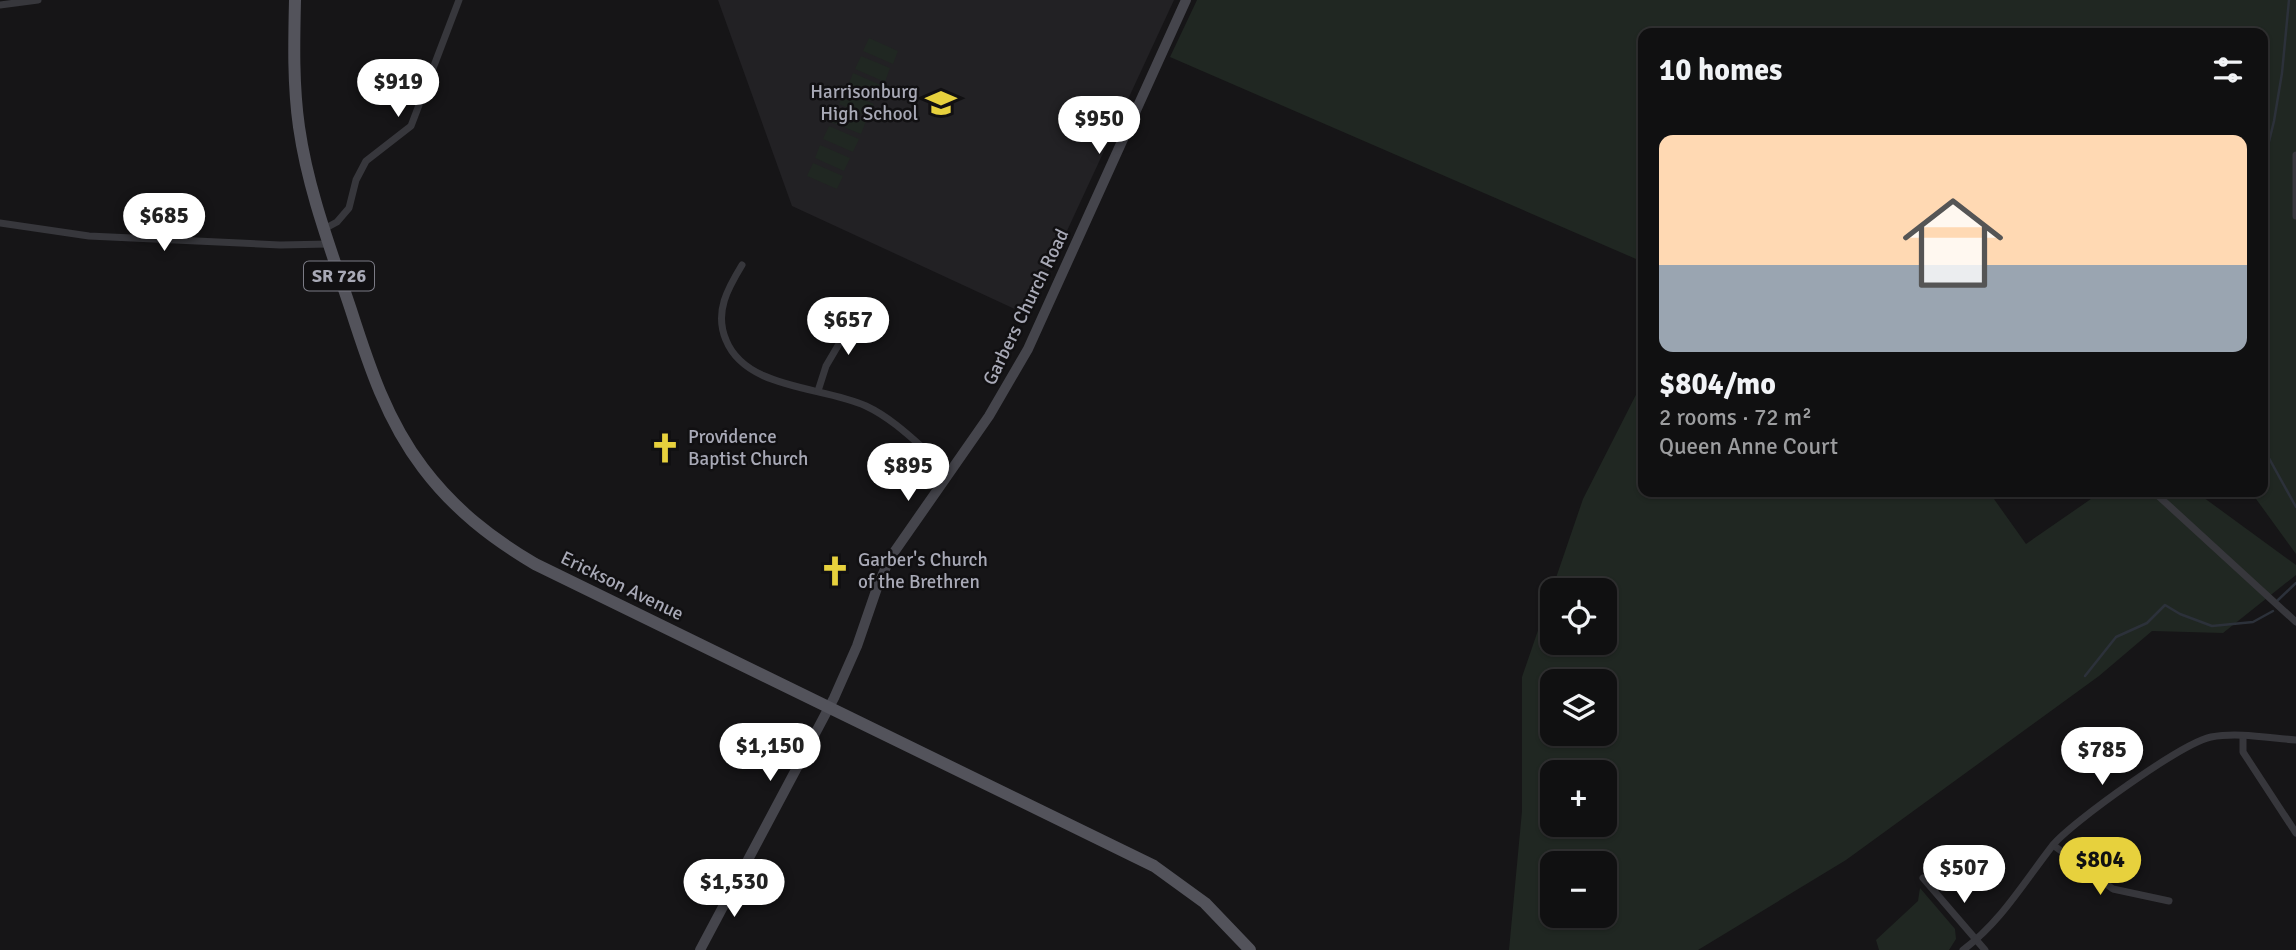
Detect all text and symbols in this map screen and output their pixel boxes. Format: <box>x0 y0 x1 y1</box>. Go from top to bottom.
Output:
icon: filters <box>2209 51 2247 89</box>
text: 10 homes <box>1659 52 1782 89</box>
pin: $919 <box>357 60 439 119</box>
text: $919 <box>373 67 423 96</box>
place label: Harrisonburg High School <box>810 80 918 126</box>
school or university icon: Harrisonburg High School <box>924 86 958 120</box>
pin: $950 <box>1058 96 1140 156</box>
text: $950 <box>1074 104 1124 133</box>
icon: home <box>1890 180 2016 306</box>
pin: $685 <box>123 194 205 253</box>
text: $685 <box>139 201 189 230</box>
street label: Garbers Church Road <box>978 225 1074 389</box>
road number: SR 726 <box>304 262 374 290</box>
pin: $657 <box>807 298 889 357</box>
text: $657 <box>823 305 873 334</box>
text: $804/mo <box>1659 366 1776 403</box>
text: 2 rooms · 72 m² <box>1659 403 1812 432</box>
place label: Providence Baptist Church <box>688 425 808 471</box>
church icon: Providence Baptist Church <box>648 431 682 465</box>
text: Queen Anne Court <box>1659 432 1838 461</box>
pin: $895 <box>867 444 949 503</box>
text: $895 <box>883 451 933 480</box>
street label: Erickson Avenue <box>557 546 687 626</box>
place label: Garber's Church of the Brethren <box>858 548 988 594</box>
church icon: Garber's Church of the Brethren <box>818 554 852 588</box>
map controls <box>1540 578 1617 928</box>
button: locate <box>1540 578 1617 655</box>
button: layers <box>1540 669 1617 746</box>
pin: $1,150 <box>713 724 827 783</box>
pin: $785 <box>2061 728 2143 787</box>
text: $1,150 <box>736 731 804 760</box>
text: $785 <box>2077 735 2127 764</box>
button: + <box>1540 760 1617 837</box>
pin: $804 <box>2059 838 2141 897</box>
text: $804 <box>2075 845 2125 874</box>
pin: $507 <box>1923 846 2005 905</box>
button: − <box>1540 851 1617 928</box>
text: $507 <box>1939 853 1989 882</box>
pin: $1,530 <box>677 860 791 919</box>
text: $1,530 <box>700 867 768 896</box>

